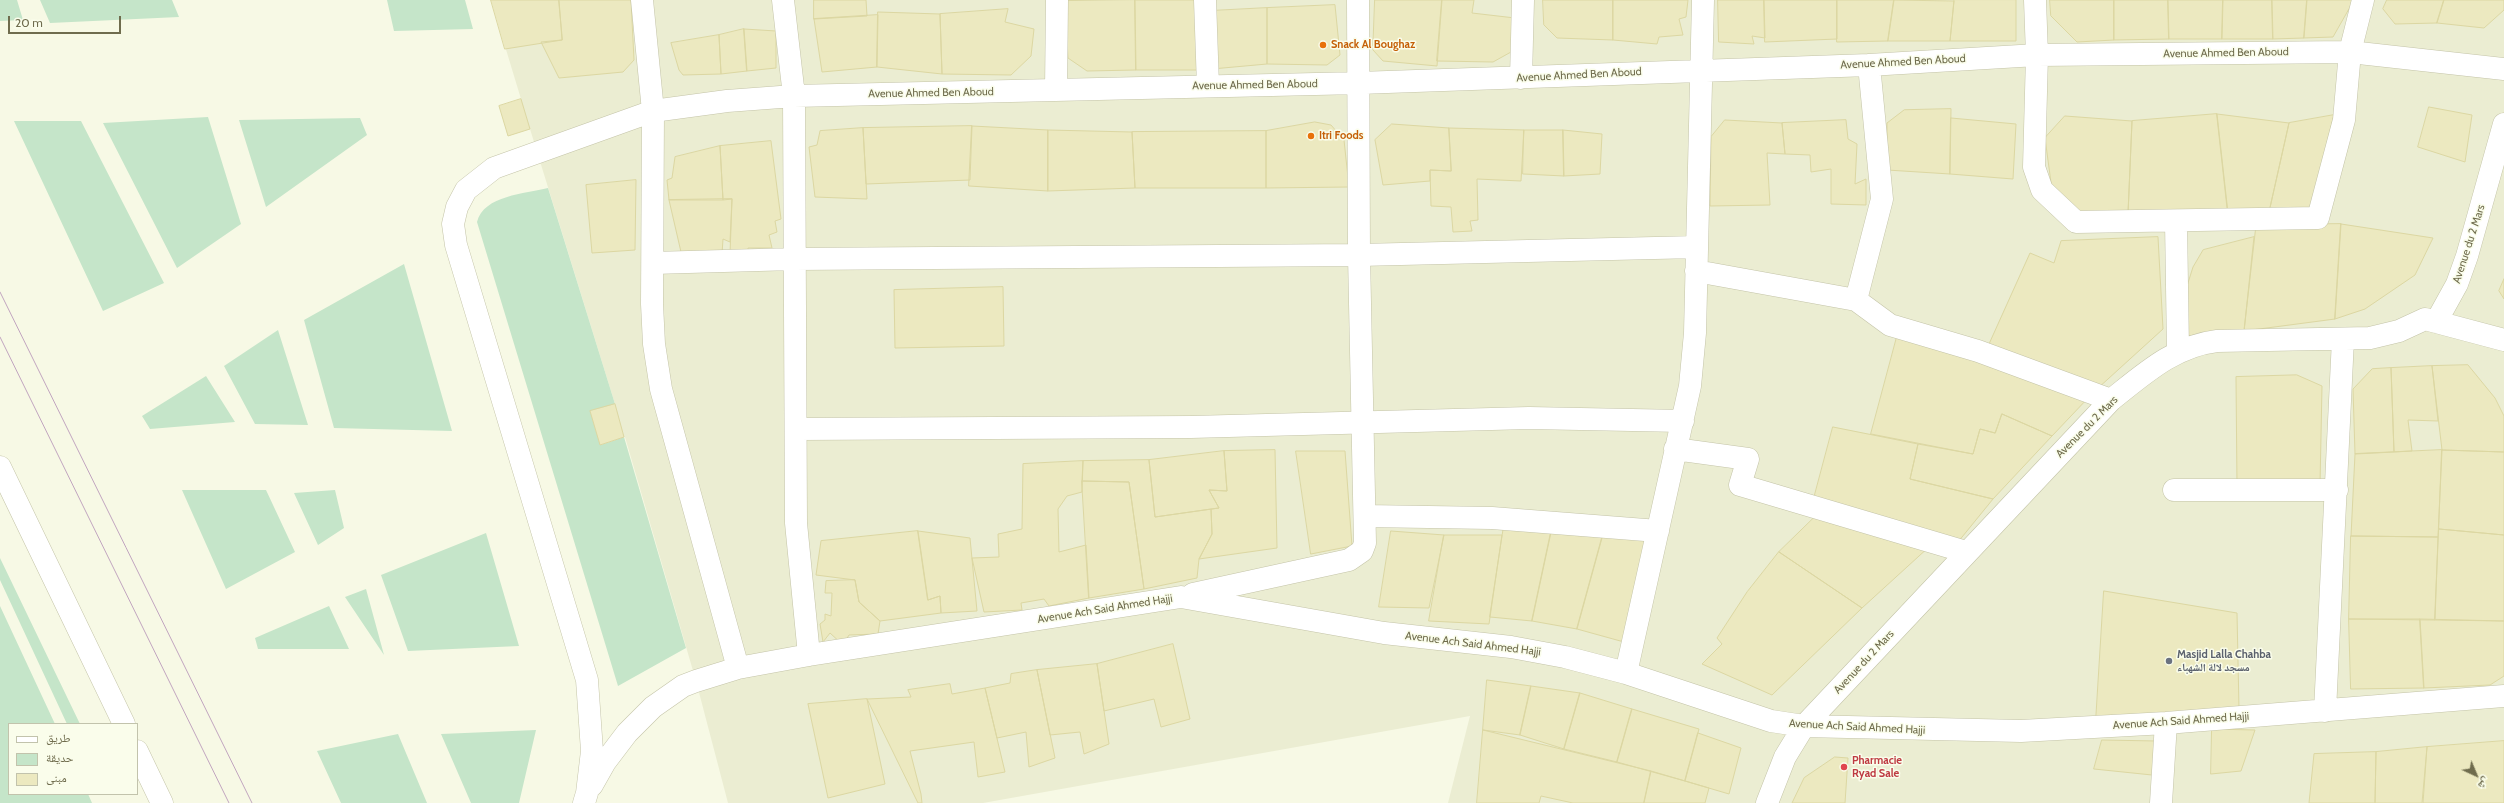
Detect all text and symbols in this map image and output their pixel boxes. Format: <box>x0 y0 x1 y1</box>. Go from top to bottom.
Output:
scale bar <box>10 8 123 34</box>
text: 20 m <box>15 15 43 30</box>
place label: Snack Al Boughaz <box>1331 38 1415 52</box>
marker: Snack Al Boughaz <box>1318 40 1328 50</box>
street label: Avenue Ahmed Ben Aboud <box>2163 45 2289 61</box>
street label: Avenue Ahmed Ben Aboud <box>1840 52 1966 72</box>
street label: Avenue Ahmed Ben Aboud <box>1516 65 1642 85</box>
street label: Avenue Ahmed Ben Aboud <box>1192 77 1318 93</box>
street label: Avenue Ahmed Ben Aboud <box>868 85 994 101</box>
place label: Itri Foods <box>1319 129 1363 143</box>
marker: Itri Foods <box>1306 131 1316 141</box>
street label: Avenue du 2 Mars <box>2450 203 2488 285</box>
street label: Avenue du 2 Mars <box>2053 393 2121 461</box>
street label: Avenue Ach Said Ahmed Hajji <box>1037 592 1173 626</box>
street label: Avenue du 2 Mars <box>1831 627 1897 697</box>
street label: Avenue Ach Said Ahmed Hajji <box>1404 629 1542 659</box>
place label: Masjid Lalla Chahba مسجد لالة الشهباء <box>2177 648 2271 674</box>
marker: Masjid Lalla Chahba مسجد لالة الشهباء <box>2164 656 2174 666</box>
street label: Avenue Ach Said Ahmed Hajji <box>2112 710 2250 732</box>
street label: Avenue Ach Said Ahmed Hajji <box>1788 717 1926 737</box>
legend <box>8 723 138 795</box>
text: طريق <box>46 730 71 745</box>
text: حديقة <box>46 750 74 765</box>
place label: Pharmacie Ryad Sale <box>1852 754 1902 780</box>
north arrow <box>2456 755 2496 795</box>
marker: Pharmacie Ryad Sale <box>1839 762 1849 772</box>
text: مبنى <box>46 770 67 785</box>
text: ش <box>2475 775 2493 793</box>

